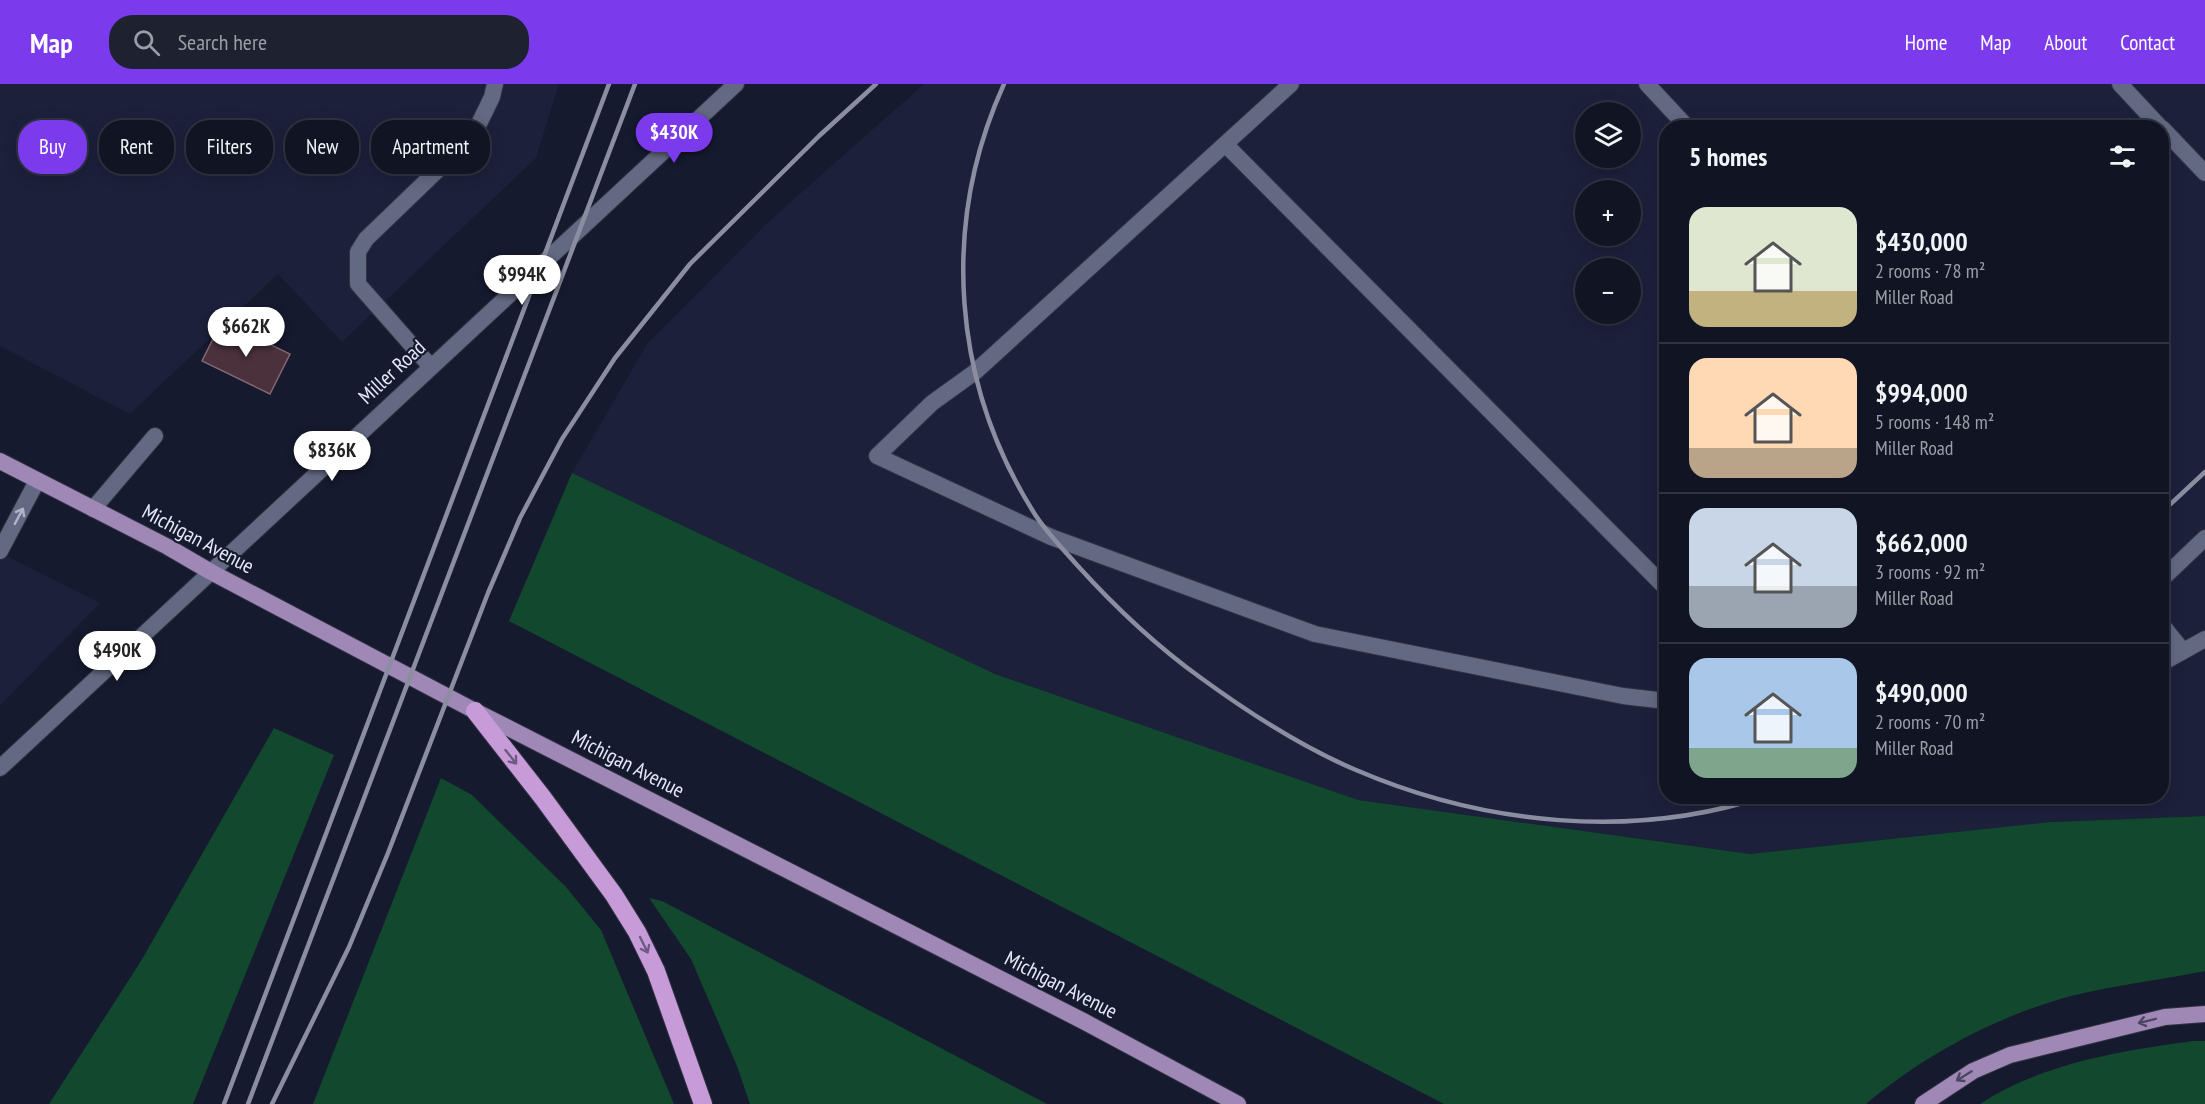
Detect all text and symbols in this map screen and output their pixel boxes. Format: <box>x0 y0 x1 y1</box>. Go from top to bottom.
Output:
search box <box>109 15 529 69</box>
text: Map <box>30 24 73 61</box>
icon: search <box>130 26 163 59</box>
text: Search here <box>178 28 267 56</box>
text: Home <box>1905 29 1947 56</box>
text: Map <box>1980 29 2011 56</box>
text: About <box>2044 29 2087 56</box>
text: Contact <box>2120 29 2175 56</box>
map controls <box>1575 102 1641 324</box>
button: layers <box>1575 102 1641 168</box>
pin: $430K <box>632 113 716 164</box>
text: $430K <box>650 119 698 145</box>
chip: Buy <box>18 120 87 174</box>
chip: Rent <box>99 120 174 174</box>
chip: Filters <box>186 120 273 174</box>
chip: New <box>285 120 359 174</box>
chip: Apartment <box>371 120 490 174</box>
text: 5 homes <box>1689 140 1767 173</box>
icon: filters <box>2106 140 2139 173</box>
button: + <box>1575 180 1641 246</box>
text: $430,000 <box>1875 225 1968 258</box>
icon: home <box>1737 231 1809 303</box>
pin: $994K <box>480 255 564 306</box>
button: − <box>1575 258 1641 324</box>
text: 2 rooms · 78 m² <box>1875 258 1985 284</box>
text: $994K <box>498 261 546 287</box>
text: Miller Road <box>1875 284 1954 310</box>
pin: $662K <box>204 307 288 358</box>
text: $662K <box>222 313 270 339</box>
street label: Miller Road <box>352 334 431 410</box>
text: $994,000 <box>1875 376 1968 409</box>
icon: home <box>1737 382 1809 454</box>
text: 5 rooms · 148 m² <box>1875 409 1994 435</box>
pin: $836K <box>290 431 374 482</box>
text: Miller Road <box>1875 435 1954 461</box>
text: $836K <box>308 437 356 463</box>
street label: Michigan Avenue <box>138 498 259 579</box>
one-way arrow <box>13 508 25 525</box>
text: $662,000 <box>1875 526 1968 559</box>
icon: home <box>1737 532 1809 604</box>
text: 3 rooms · 92 m² <box>1875 559 1985 585</box>
text: Miller Road <box>1875 585 1954 611</box>
pin: $490K <box>75 631 159 682</box>
text: $490K <box>93 637 141 663</box>
text: $490,000 <box>1875 676 1968 709</box>
icon: home <box>1737 682 1809 754</box>
text: 2 rooms · 70 m² <box>1875 709 1985 735</box>
street label: Michigan Avenue <box>567 724 689 803</box>
text: Miller Road <box>1875 735 1954 761</box>
one-way arrow <box>504 749 517 765</box>
one-way arrow <box>638 936 650 954</box>
street label: Michigan Avenue <box>1000 945 1122 1024</box>
one-way arrow <box>2138 1016 2157 1028</box>
one-way arrow <box>1956 1070 1973 1083</box>

